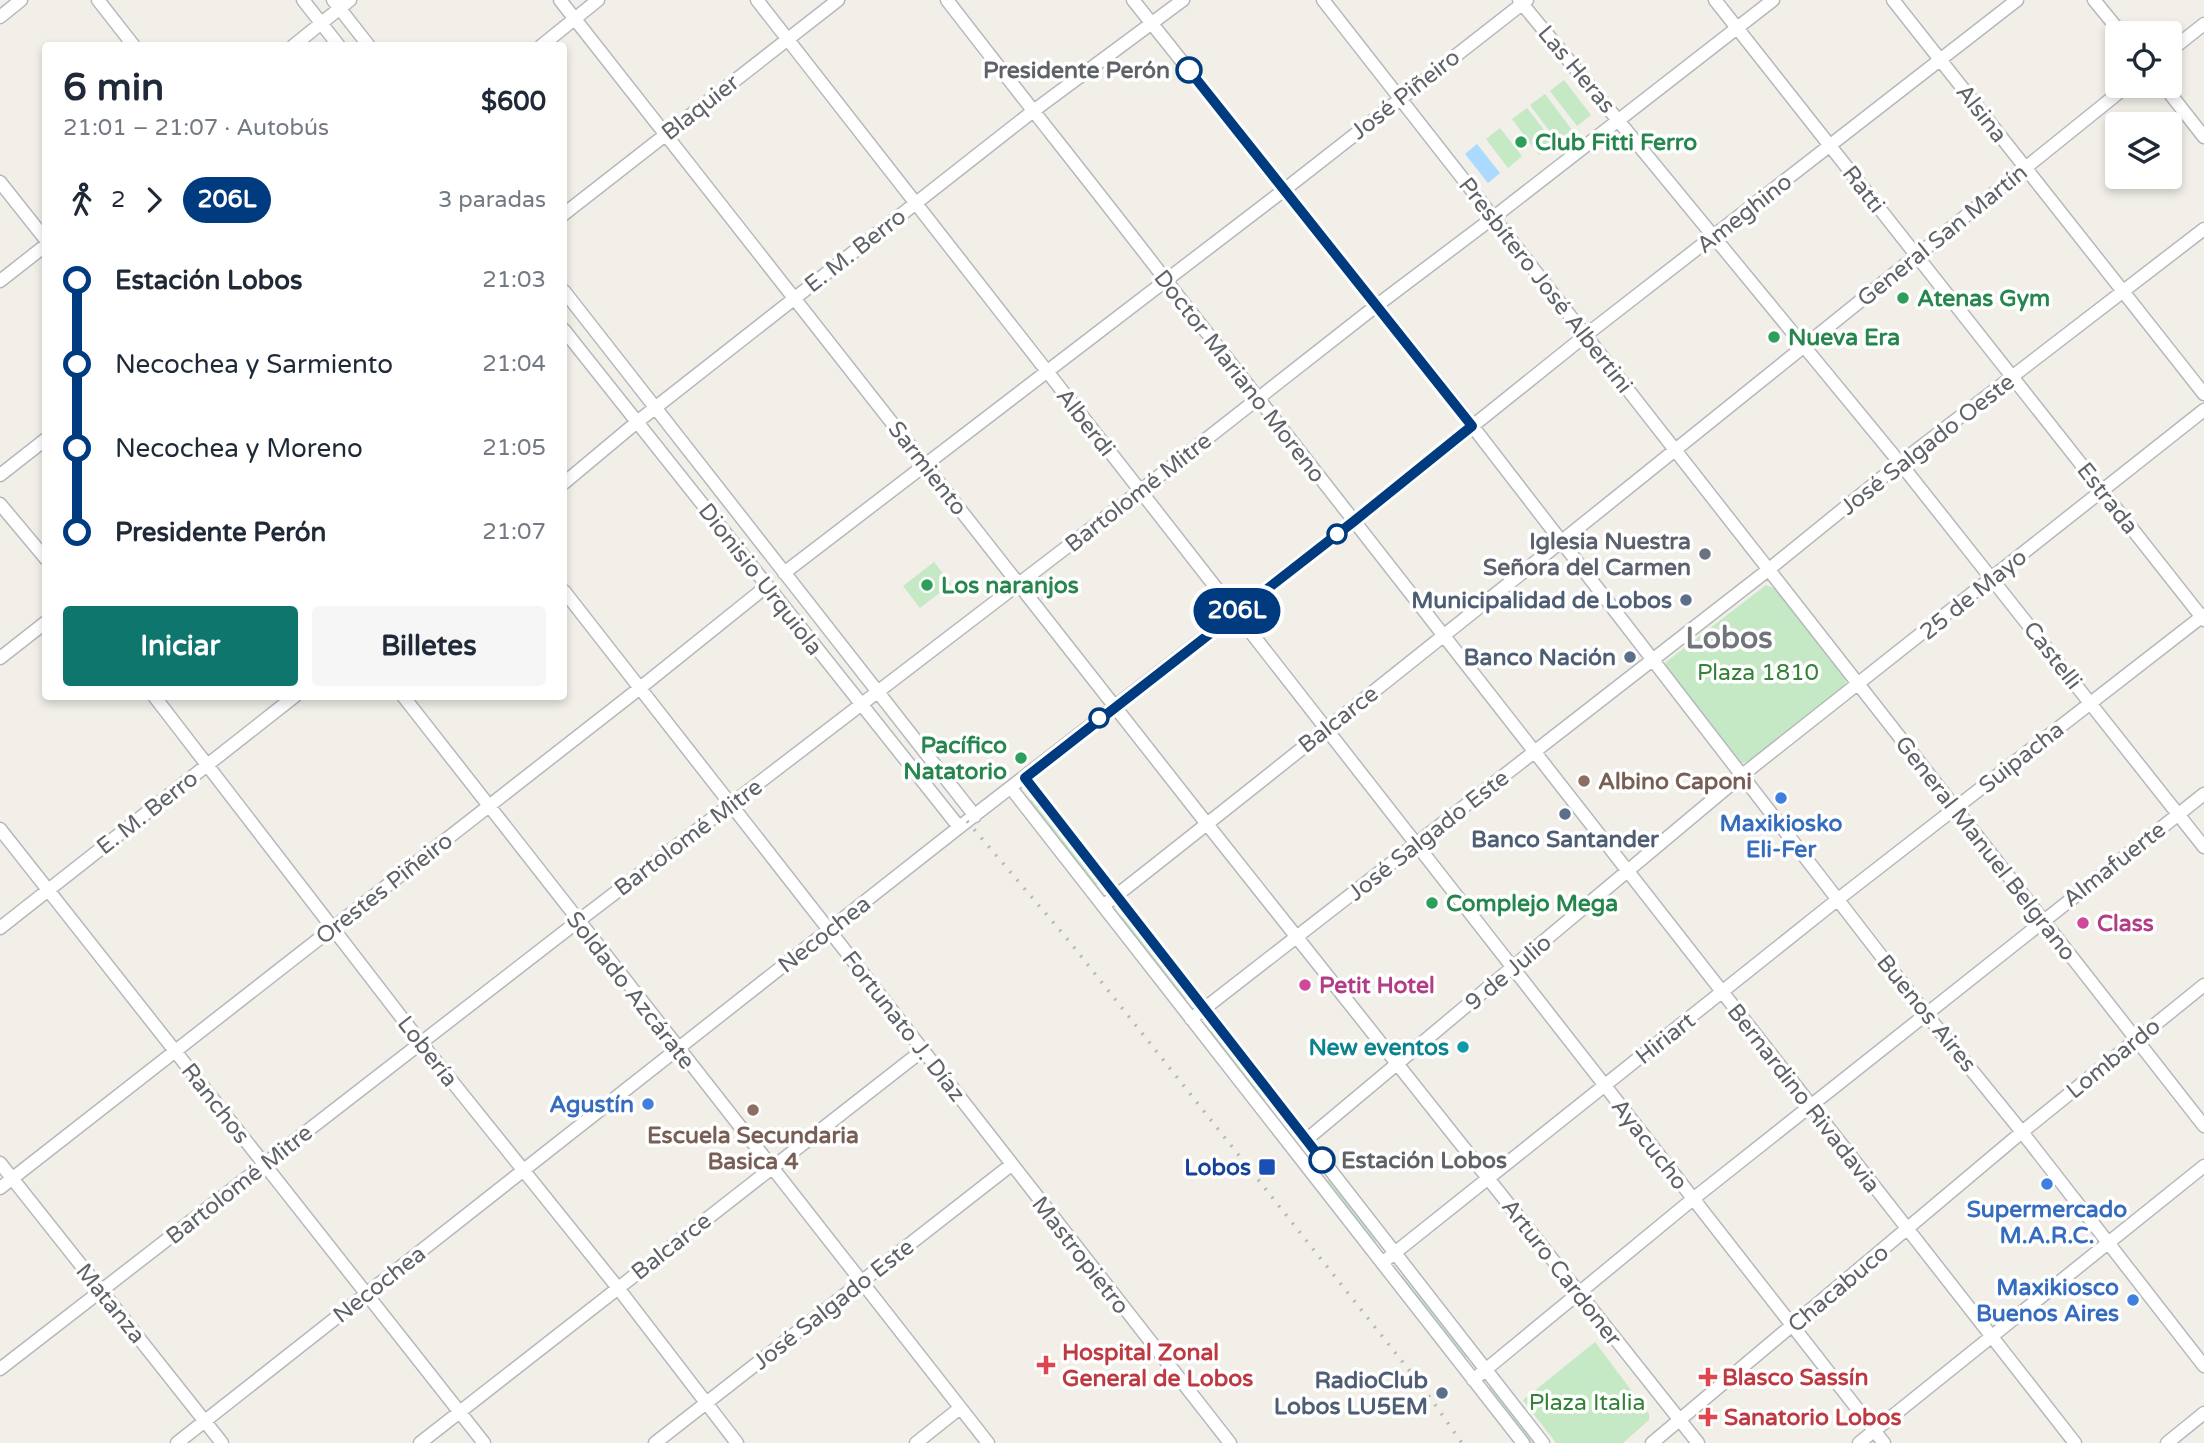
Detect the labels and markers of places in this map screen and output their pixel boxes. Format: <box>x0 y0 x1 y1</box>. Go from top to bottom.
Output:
place label: Presidente Perón <box>983 57 1170 85</box>
marker: Presidente Perón <box>1176 57 1202 83</box>
place label: Club Fitti Ferro <box>1535 129 1697 157</box>
marker: Club Fitti Ferro <box>1513 134 1529 150</box>
place label: Atenas Gym <box>1917 285 2050 313</box>
marker: Atenas Gym <box>1895 290 1911 306</box>
place label: Nueva Era <box>1788 324 1900 352</box>
marker: Nueva Era <box>1766 329 1782 345</box>
unlabelled marker <box>1327 524 1347 544</box>
place label: Iglesia Nuestra Señora del Carmen <box>1483 528 1691 582</box>
marker: Iglesia Nuestra Señora del Carmen <box>1697 546 1713 562</box>
place label: Los naranjos <box>941 572 1079 600</box>
marker: Los naranjos <box>919 577 935 593</box>
place label: Municipalidad de Lobos <box>1411 587 1672 615</box>
marker: Municipalidad de Lobos <box>1678 592 1694 608</box>
place label: Banco Nación <box>1464 644 1616 672</box>
marker: Banco Nación <box>1622 649 1638 665</box>
unlabelled marker <box>1089 708 1109 728</box>
place label: Pacífico Natatorio <box>903 732 1007 786</box>
marker: Pacífico Natatorio <box>1013 750 1029 766</box>
place label: Albino Caponi <box>1598 768 1752 796</box>
marker: Albino Caponi <box>1576 773 1592 789</box>
marker: Maxikiosko Eli-Fer <box>1773 790 1789 806</box>
marker: Banco Santander <box>1557 806 1573 822</box>
place label: Maxikiosko Eli-Fer <box>1720 810 1842 864</box>
place label: Banco Santander <box>1471 826 1660 854</box>
place label: Complejo Mega <box>1446 890 1618 918</box>
marker: Complejo Mega <box>1424 895 1440 911</box>
place label: Class <box>2097 910 2154 938</box>
marker: Class <box>2075 915 2091 931</box>
place label: Petit Hotel <box>1319 972 1435 1000</box>
marker: Petit Hotel <box>1297 977 1313 993</box>
place label: New eventos <box>1308 1034 1449 1062</box>
marker: New eventos <box>1455 1039 1471 1055</box>
place label: Agustín <box>549 1091 634 1119</box>
marker: Agustín <box>640 1096 656 1112</box>
marker: Escuela Secundaria Basica 4 <box>745 1102 761 1118</box>
place label: Escuela Secundaria Basica 4 <box>647 1122 859 1176</box>
marker: Estación Lobos <box>1309 1147 1335 1173</box>
place label: Estación Lobos <box>1341 1147 1507 1175</box>
place label: Lobos <box>1184 1154 1251 1182</box>
marker: Lobos <box>1257 1157 1277 1177</box>
marker: Supermercado M.A.R.C. <box>2039 1176 2055 1192</box>
place label: Supermercado M.A.R.C. <box>1967 1196 2127 1250</box>
place label: Maxikiosco Buenos Aires <box>1976 1274 2119 1328</box>
marker: Maxikiosco Buenos Aires <box>2125 1292 2141 1308</box>
place label: Hospital Zonal General de Lobos <box>1062 1339 1253 1393</box>
marker: Hospital Zonal General de Lobos <box>1036 1355 1056 1375</box>
place label: Blasco Sassín <box>1722 1364 1869 1392</box>
place label: RadioClub Lobos LU5EM <box>1274 1367 1428 1421</box>
marker: Blasco Sassín <box>1700 1369 1716 1385</box>
marker: RadioClub Lobos LU5EM <box>1434 1385 1450 1401</box>
place label: Sanatorio Lobos <box>1724 1404 1902 1432</box>
marker: Sanatorio Lobos <box>1698 1407 1718 1427</box>

